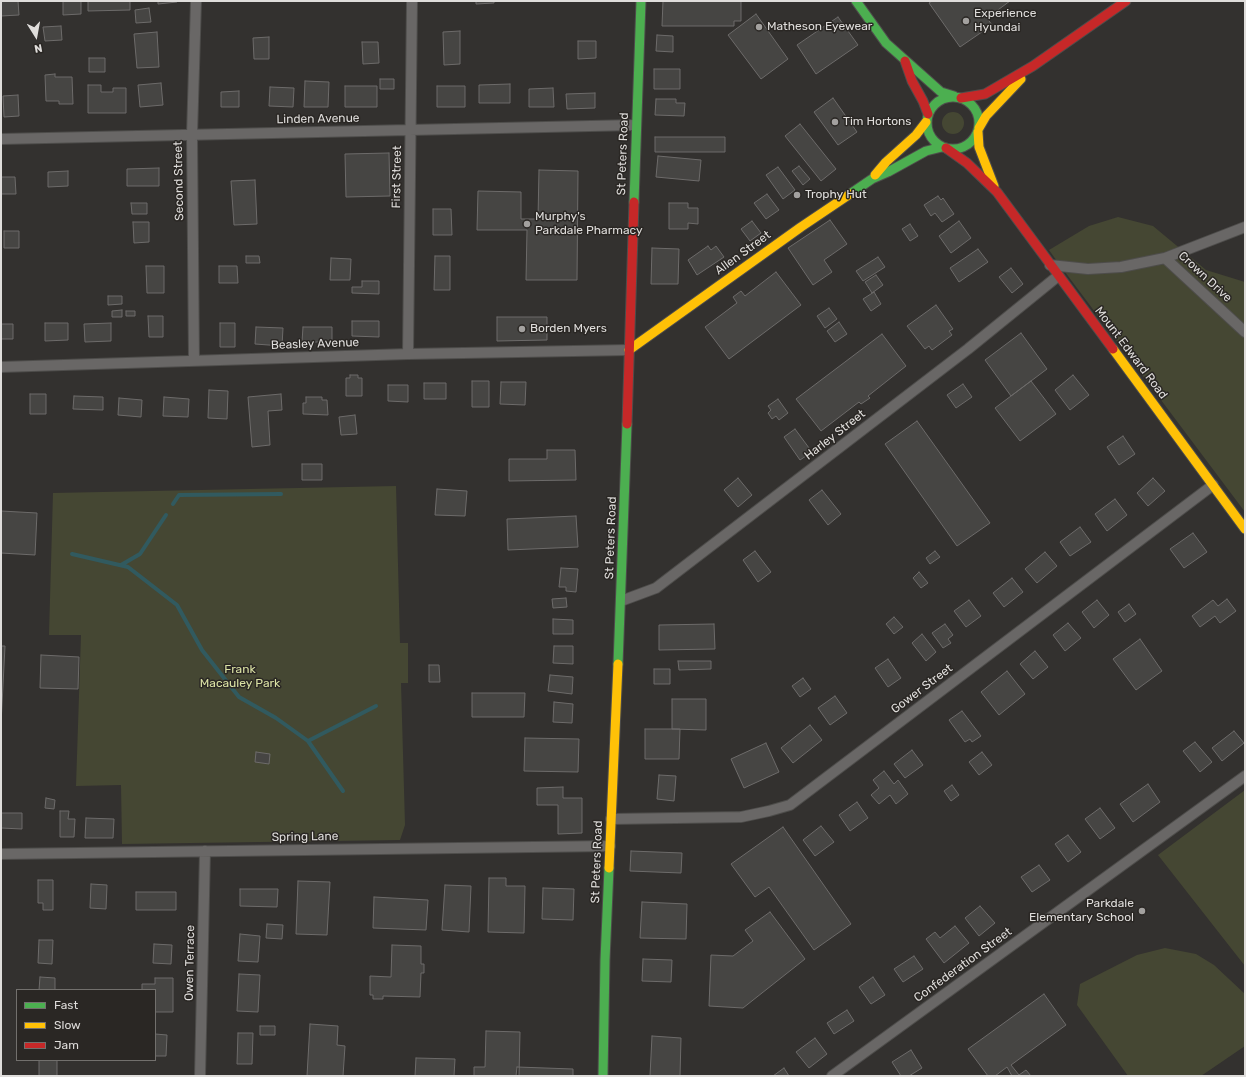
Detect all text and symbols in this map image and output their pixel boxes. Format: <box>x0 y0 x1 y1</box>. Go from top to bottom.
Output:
place label: Experience Hyundai <box>974 7 1036 35</box>
north arrow <box>16 16 56 56</box>
marker: Experience Hyundai <box>961 16 971 26</box>
place label: Matheson Eyewear <box>767 20 872 34</box>
marker: Matheson Eyewear <box>754 22 764 32</box>
text: N <box>33 41 44 55</box>
street label: Linden Avenue <box>276 111 360 127</box>
street label: St Peters Road <box>614 112 632 196</box>
place label: Tim Hortons <box>843 115 911 129</box>
marker: Tim Hortons <box>830 117 840 127</box>
street label: Second Street <box>171 141 187 221</box>
street label: First Street <box>389 145 405 209</box>
place label: Trophy Hut <box>805 188 867 202</box>
marker: Trophy Hut <box>792 190 802 200</box>
place label: Murphy's Parkdale Pharmacy <box>535 210 643 238</box>
marker: Murphy's Parkdale Pharmacy <box>522 219 532 229</box>
street label: Allen Street <box>712 228 774 278</box>
street label: Crown Drive <box>1175 249 1235 305</box>
street label: Mount Edward Road <box>1092 304 1170 402</box>
place label: Borden Myers <box>530 322 607 336</box>
marker: Borden Myers <box>517 324 527 334</box>
street label: Beasley Avenue <box>271 335 359 353</box>
street label: Harley Street <box>802 407 868 463</box>
street label: St Peters Road <box>602 496 620 580</box>
street label: Gower Street <box>888 661 956 717</box>
park label: Frank Macauley Park <box>200 663 280 691</box>
street label: St Peters Road <box>588 820 606 904</box>
street label: Spring Lane <box>271 829 339 845</box>
place label: Parkdale Elementary School <box>1029 897 1134 925</box>
marker: Parkdale Elementary School <box>1137 906 1147 916</box>
street label: Owen Terrace <box>182 925 198 1001</box>
street label: Confederation Street <box>911 925 1015 1005</box>
legend <box>16 989 156 1061</box>
text: Fast <box>54 998 78 1012</box>
text: Slow <box>54 1018 81 1032</box>
text: Jam <box>54 1038 79 1052</box>

